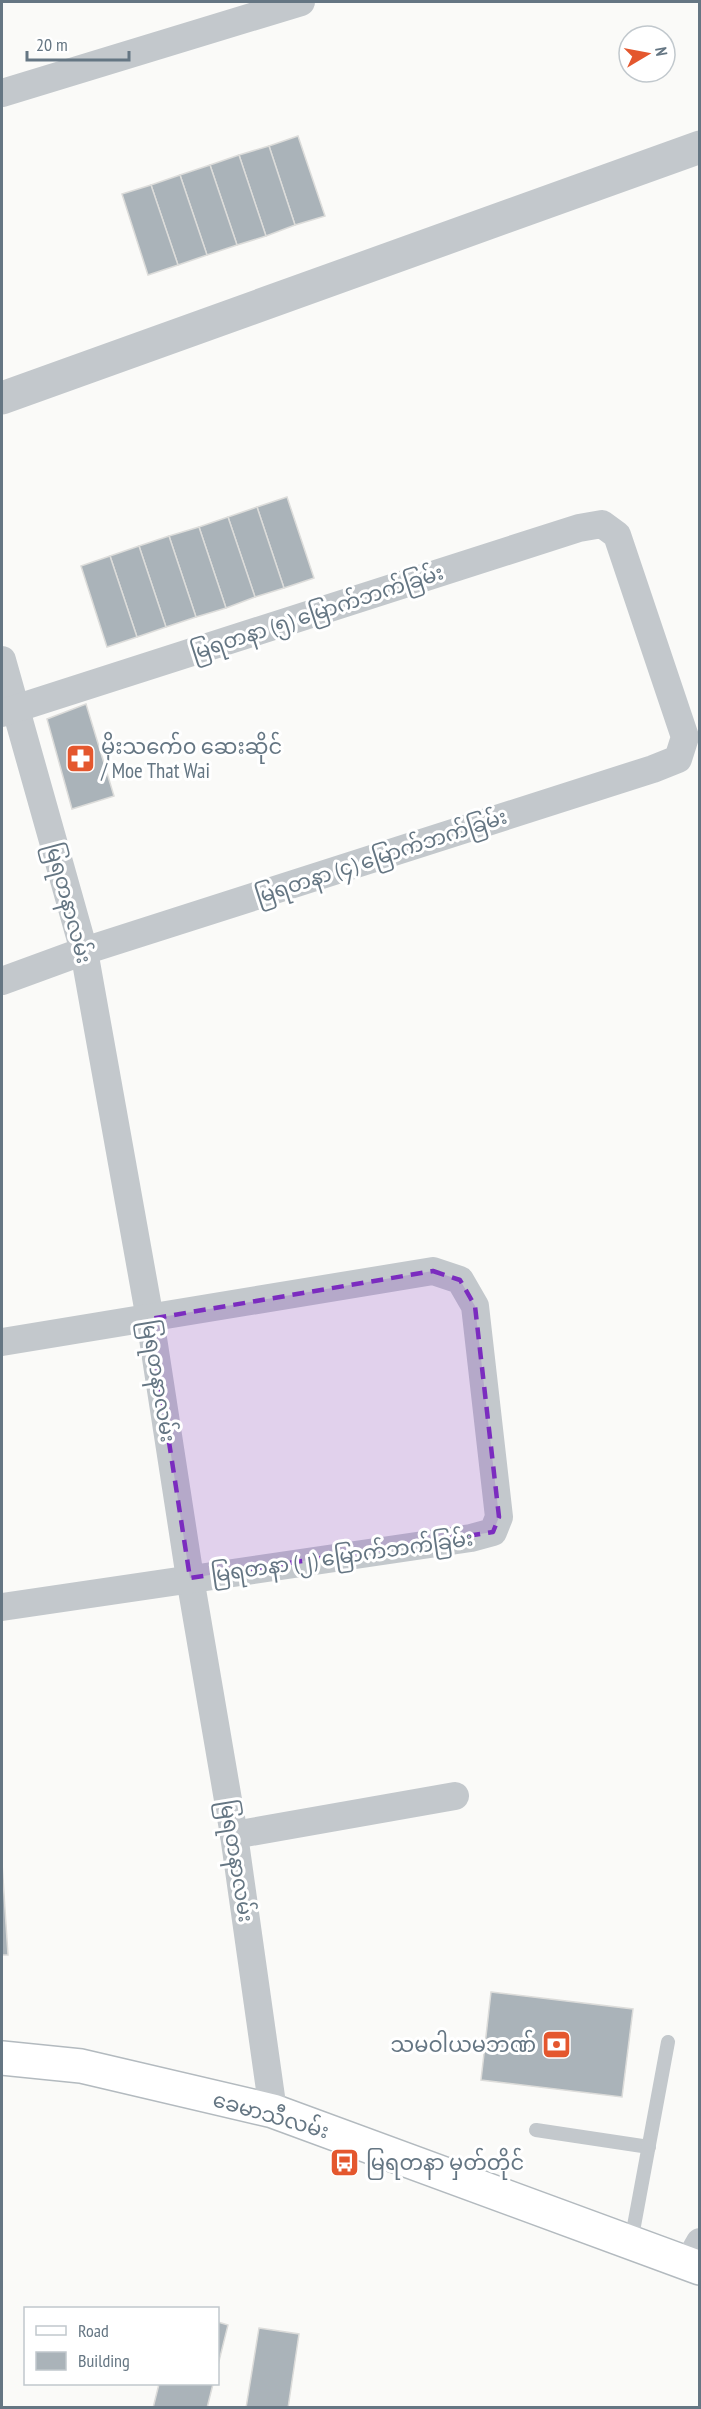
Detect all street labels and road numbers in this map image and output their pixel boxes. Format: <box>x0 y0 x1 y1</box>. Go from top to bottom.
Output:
street label: မြရတနာ (၅) မြောက်ဘက်ခြမ်း <box>187 556 448 669</box>
street label: မြရတနာ (၄) မြောက်ဘက်ခြမ်း <box>251 801 512 913</box>
street label: မြရတနာလမ်း <box>36 839 100 967</box>
street label: မြရတနာလမ်း <box>132 1317 184 1445</box>
street label: မြရတနာ (၂) မြောက်ဘက်ခြမ်း <box>209 1522 475 1592</box>
street label: မြရတနာလမ်း <box>210 1797 262 1925</box>
street label: ခေမာသီလမ်း <box>210 2084 333 2144</box>

